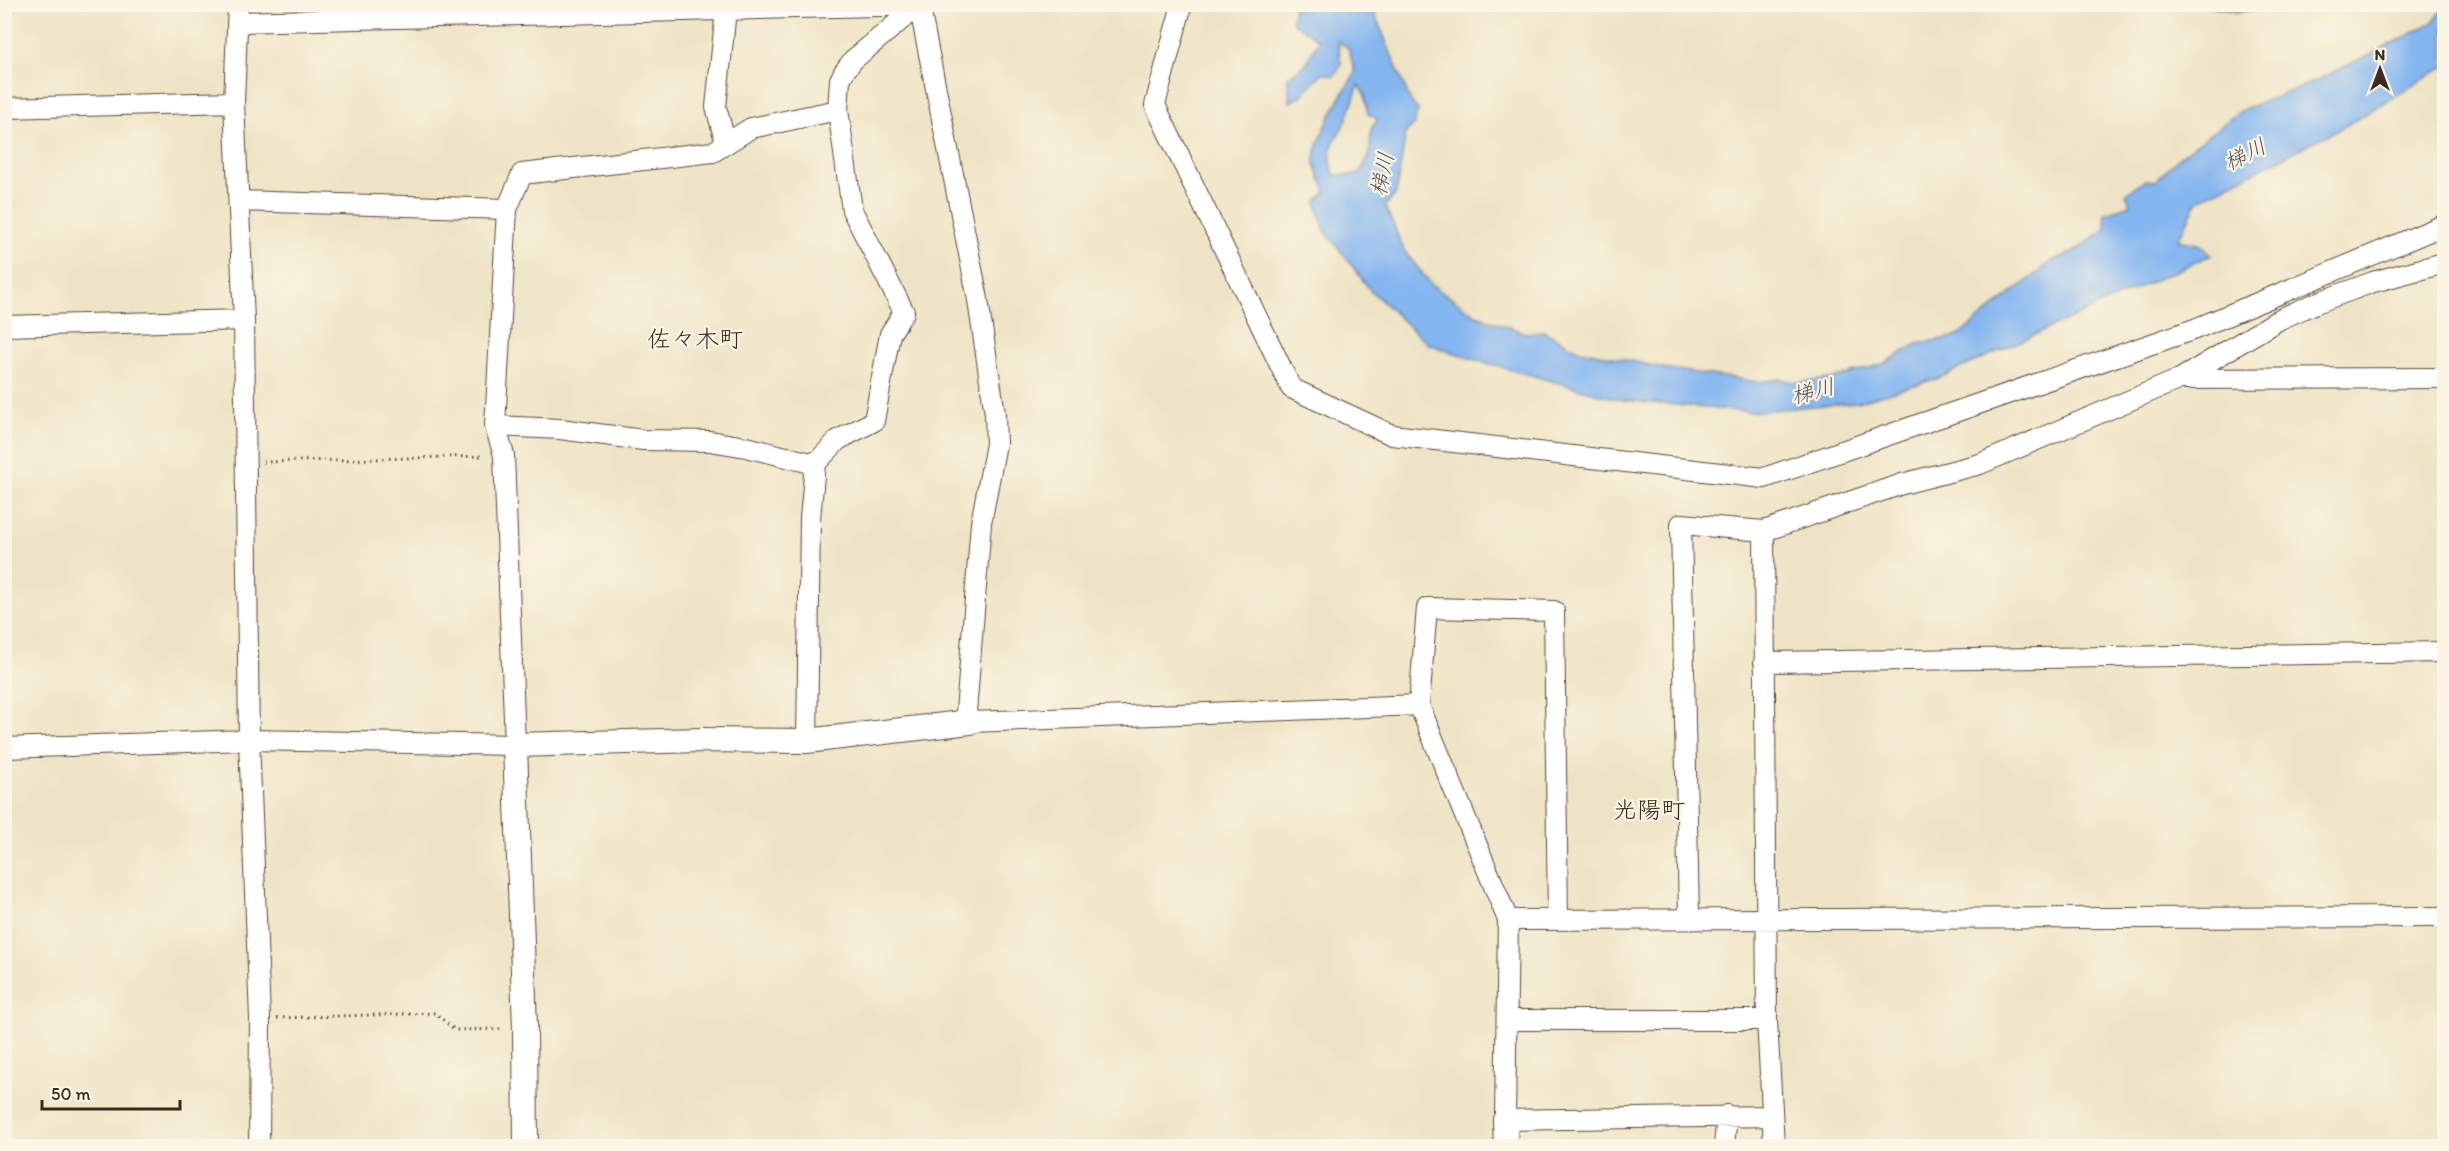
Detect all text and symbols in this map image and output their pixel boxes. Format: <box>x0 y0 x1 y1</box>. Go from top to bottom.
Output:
north arrow <box>2350 39 2410 99</box>
text: N <box>2375 45 2385 64</box>
water label: 梯川 <box>2219 132 2271 176</box>
water label: 梯川 <box>1364 150 1400 198</box>
district label: 佐々木町 <box>647 324 743 353</box>
water label: 梯川 <box>1788 373 1838 409</box>
district label: 光陽町 <box>1613 795 1685 824</box>
scale bar <box>42 1073 180 1111</box>
text: 50 m <box>51 1083 91 1105</box>

